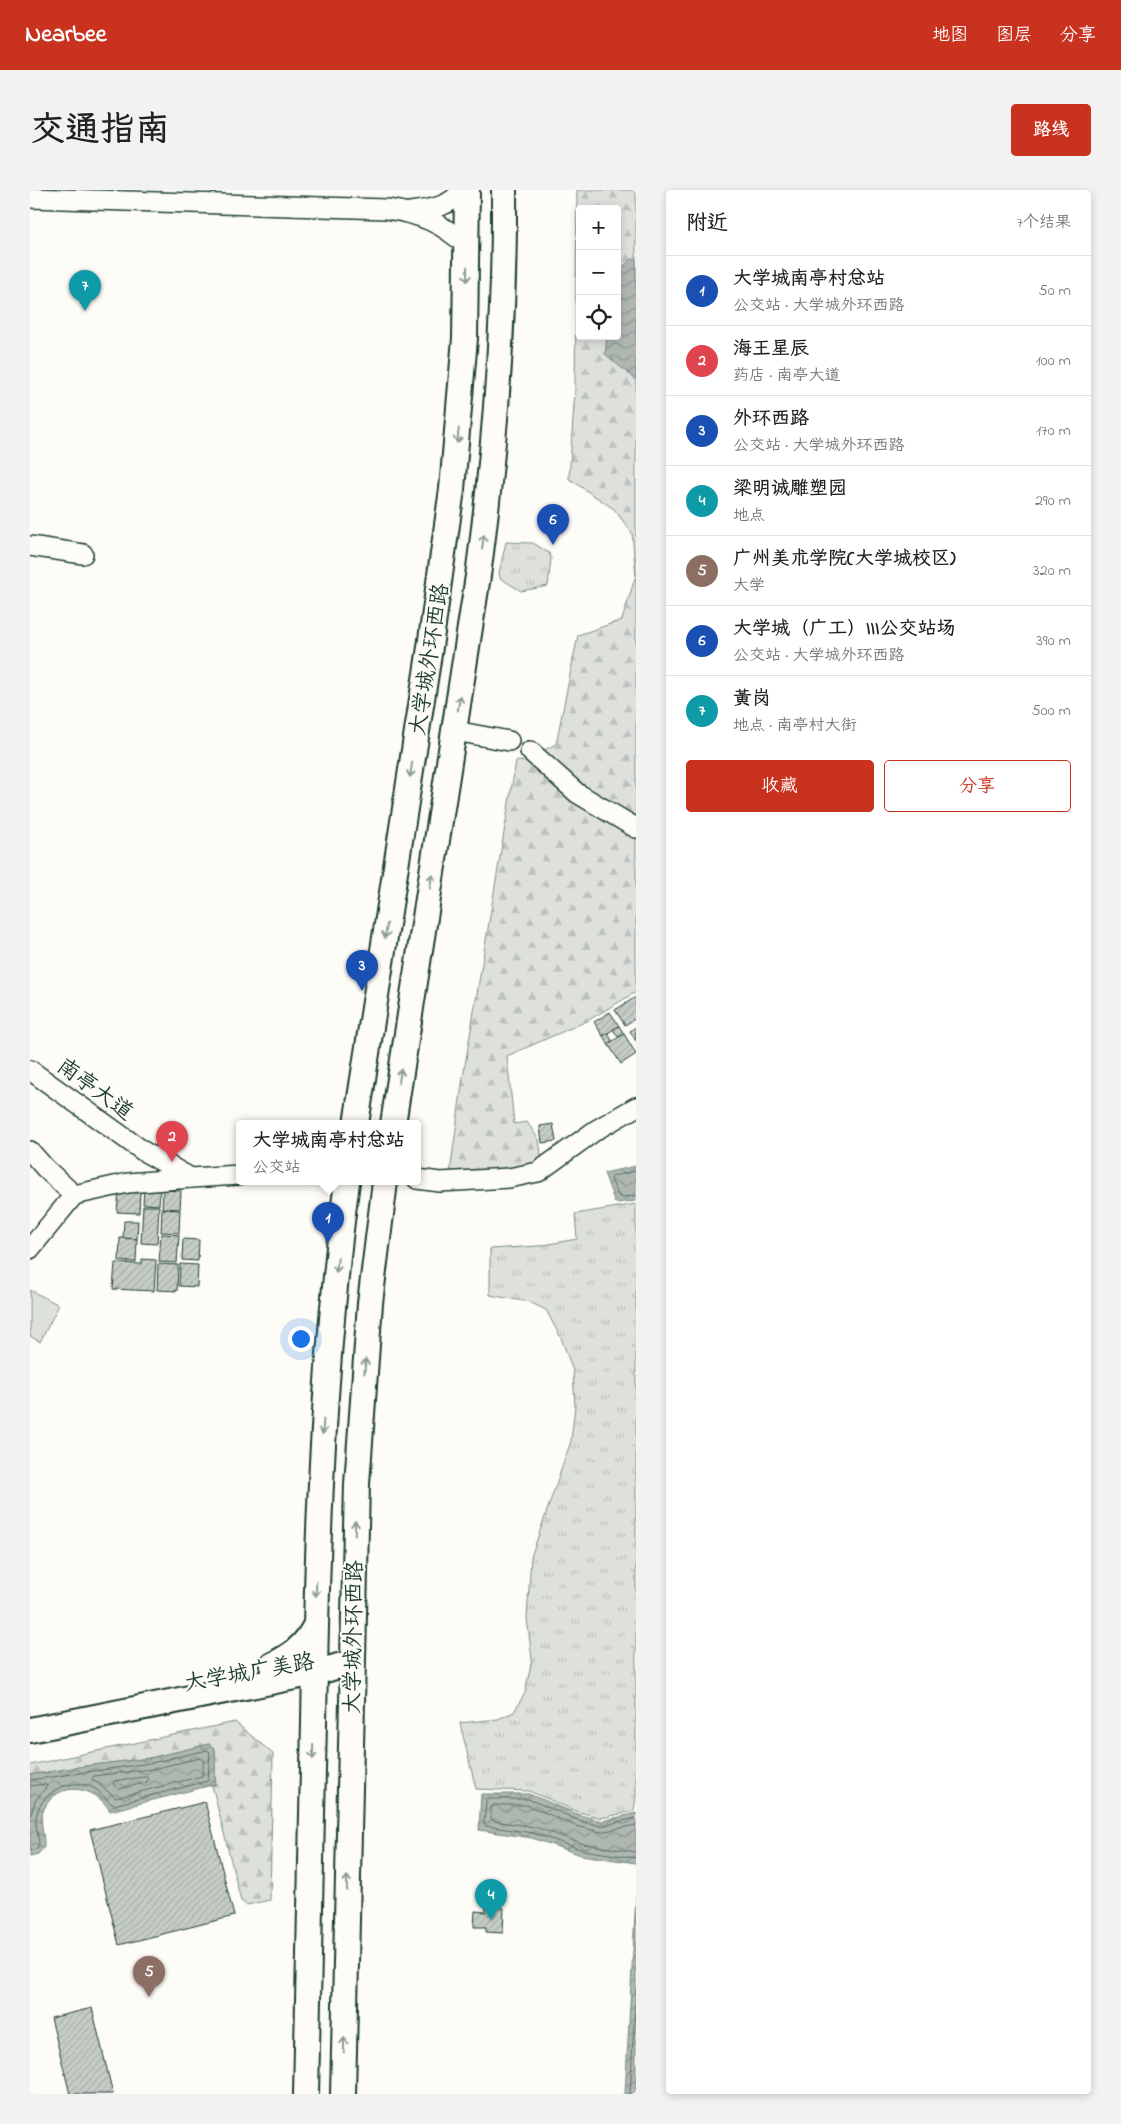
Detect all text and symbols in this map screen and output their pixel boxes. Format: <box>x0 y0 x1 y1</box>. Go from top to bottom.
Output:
text: Nearbee <box>25 18 107 53</box>
text: 地图 <box>932 23 968 49</box>
text: 图层 <box>996 23 1032 49</box>
text: 分享 <box>1060 23 1096 49</box>
button: 路线 <box>1011 104 1091 156</box>
text: 交通指南 <box>30 106 170 157</box>
map controls <box>576 205 621 340</box>
button: + <box>576 205 621 250</box>
text: 附近 <box>686 209 728 239</box>
text: 7个结果 <box>1016 211 1071 235</box>
button: − <box>576 250 621 295</box>
one-way arrow <box>462 265 472 281</box>
text: 大学城南亭村总站 <box>733 266 885 293</box>
pin: 7 <box>69 270 101 311</box>
text: 1 <box>699 279 705 303</box>
text: 50 m <box>1039 279 1071 303</box>
text: 公交站 · 大学城外环西路 <box>733 294 904 318</box>
button: locate <box>576 295 621 340</box>
text: 海王星辰 <box>733 336 809 363</box>
text: 2 <box>698 349 706 373</box>
text: 100 m <box>1036 349 1071 373</box>
text: 药店 · 南亭大道 <box>733 364 840 388</box>
text: 外环西路 <box>733 406 809 433</box>
text: 3 <box>699 419 705 443</box>
text: 170 m <box>1036 419 1071 443</box>
one-way arrow <box>453 428 463 444</box>
text: 公交站 · 大学城外环西路 <box>733 434 904 458</box>
text: 梁明诚雕塑园 <box>733 476 847 503</box>
text: 4 <box>699 489 705 513</box>
text: 290 m <box>1035 489 1071 513</box>
pin: 6 <box>537 504 569 545</box>
text: 地点 <box>733 504 765 528</box>
one-way arrow <box>478 535 488 551</box>
text: 广州美术学院(大学城校区) <box>733 546 956 573</box>
text: 5 <box>697 559 707 583</box>
text: 320 m <box>1033 559 1071 583</box>
text: 大学 <box>733 574 765 598</box>
street label: 大学城外环西路 <box>403 581 459 738</box>
text: 大学城（广工）III公交站场 <box>733 616 955 643</box>
text: 6 <box>698 629 706 653</box>
text: 390 m <box>1036 629 1071 653</box>
text: 公交站 · 大学城外环西路 <box>733 644 904 668</box>
text: 黄岗 <box>733 686 771 713</box>
one-way arrow <box>454 695 464 711</box>
text: 7 <box>699 699 705 723</box>
text: 500 m <box>1032 699 1071 723</box>
text: 地点 · 南亭村大街 <box>733 714 856 738</box>
button: 收藏 <box>686 760 874 812</box>
button: 分享 <box>884 760 1071 812</box>
one-way arrow <box>406 762 416 778</box>
one-way arrow <box>427 873 437 889</box>
one-way arrow <box>381 922 391 938</box>
pin: 3 <box>346 950 378 991</box>
street label: 南亭大道 <box>49 1052 139 1129</box>
one-way arrow <box>396 1068 406 1084</box>
popup <box>236 1120 421 1185</box>
pin: 2 <box>156 1121 188 1162</box>
text: 大学城南亭村总站 <box>252 1128 405 1155</box>
text: 公交站 <box>252 1156 301 1180</box>
pin: 1 <box>312 1202 344 1243</box>
one-way arrow <box>332 1257 342 1273</box>
your location <box>288 1326 314 1352</box>
one-way arrow <box>360 1358 369 1374</box>
one-way arrow <box>318 1418 328 1434</box>
one-way arrow <box>350 1520 360 1536</box>
street label: 大学城外环西路 <box>338 1560 372 1714</box>
one-way arrow <box>311 1580 321 1597</box>
street label: 大学城广美路 <box>182 1647 317 1701</box>
one-way arrow <box>308 1743 318 1759</box>
one-way arrow <box>342 1875 352 1892</box>
pin: 4 <box>475 1879 507 1920</box>
pin: 5 <box>133 1956 165 1997</box>
one-way arrow <box>339 2038 349 2054</box>

